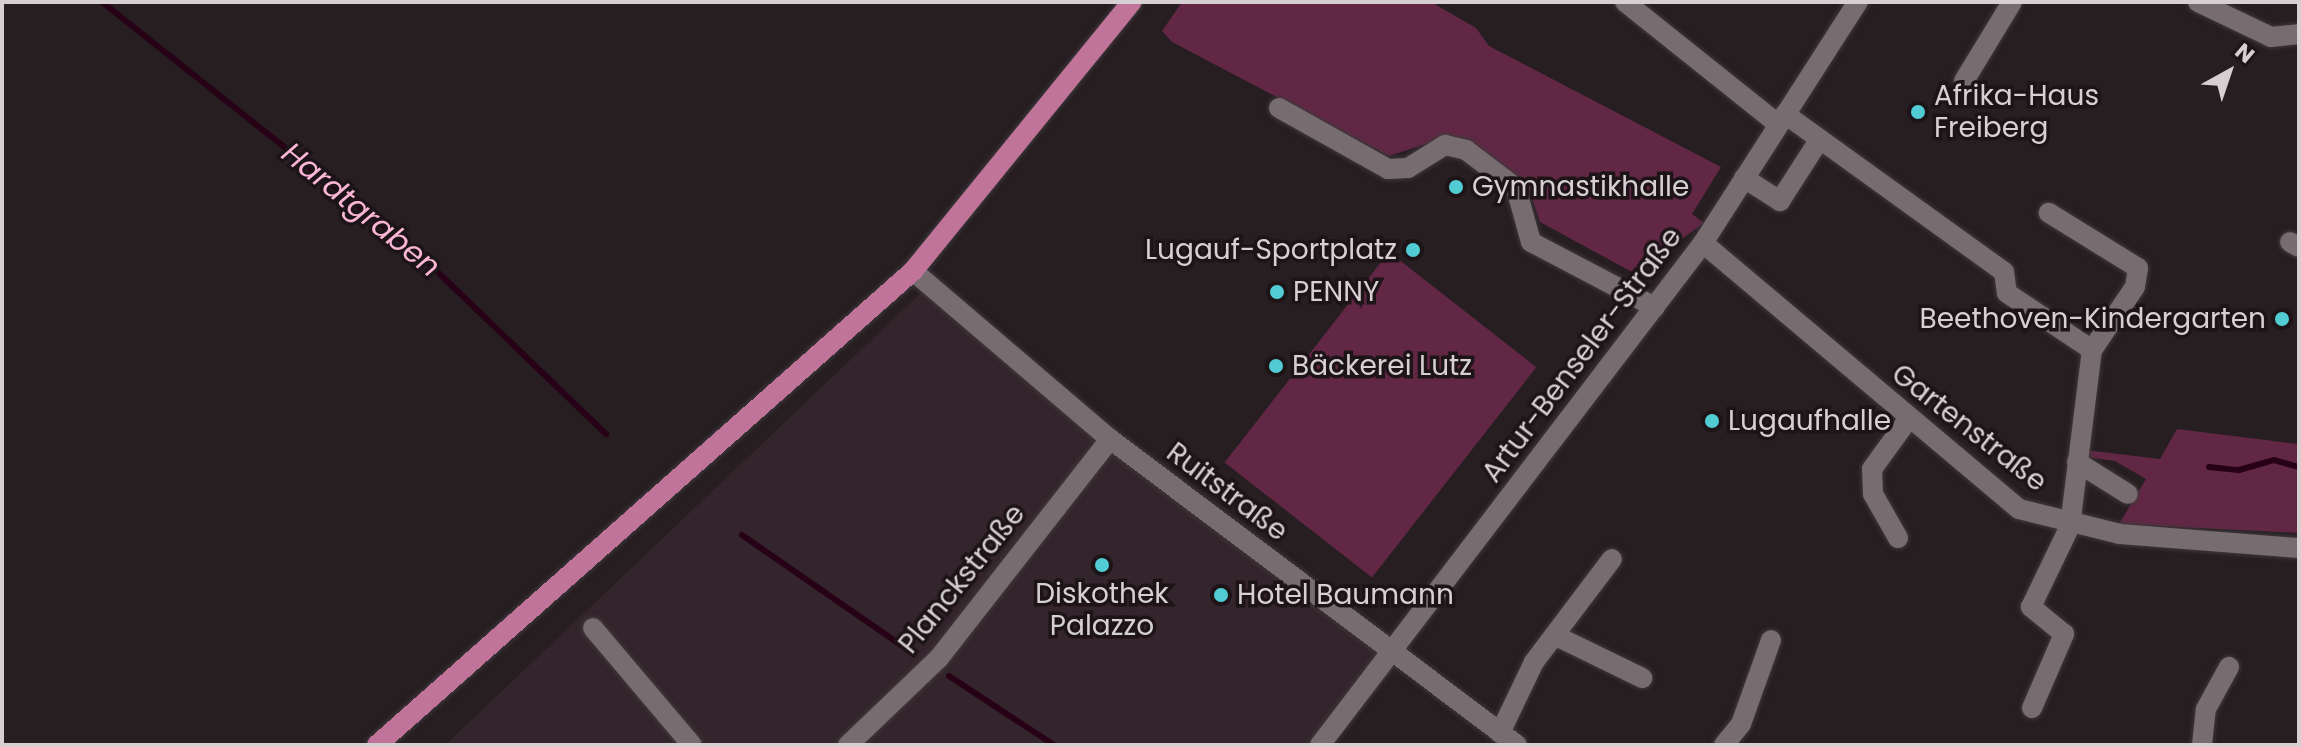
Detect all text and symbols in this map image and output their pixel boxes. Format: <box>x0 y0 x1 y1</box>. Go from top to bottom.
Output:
north arrow <box>2189 32 2269 112</box>
text: N <box>2228 36 2261 70</box>
place label: Afrika-Haus Freiberg <box>1934 79 2099 145</box>
marker: Afrika-Haus Freiberg <box>1909 103 1927 121</box>
water label: Hardtgraben <box>275 135 447 285</box>
place label: Gymnastikhalle <box>1472 170 1689 204</box>
marker: Gymnastikhalle <box>1447 178 1465 196</box>
street label: Artur-Benseler-Straße <box>1475 221 1689 489</box>
place label: Lugauf-Sportplatz <box>1145 233 1397 267</box>
marker: Lugauf-Sportplatz <box>1404 241 1422 259</box>
place label: PENNY <box>1293 275 1379 309</box>
marker: PENNY <box>1268 283 1286 301</box>
place label: Beethoven-Kindergarten <box>1920 302 2266 336</box>
marker: Beethoven-Kindergarten <box>2273 310 2291 328</box>
place label: Bäckerei Lutz <box>1292 349 1472 383</box>
marker: Bäckerei Lutz <box>1267 357 1285 375</box>
street label: Gartenstraße <box>1885 357 2053 499</box>
place label: Lugaufhalle <box>1728 404 1891 438</box>
marker: Lugaufhalle <box>1703 412 1721 430</box>
street label: Ruitstraße <box>1160 436 1294 548</box>
street label: Planckstraße <box>892 498 1032 660</box>
marker: Diskothek Palazzo <box>1093 556 1111 574</box>
place label: Diskothek Palazzo <box>1035 577 1169 643</box>
place label: Hotel Baumann <box>1237 578 1454 612</box>
marker: Hotel Baumann <box>1212 586 1230 604</box>

